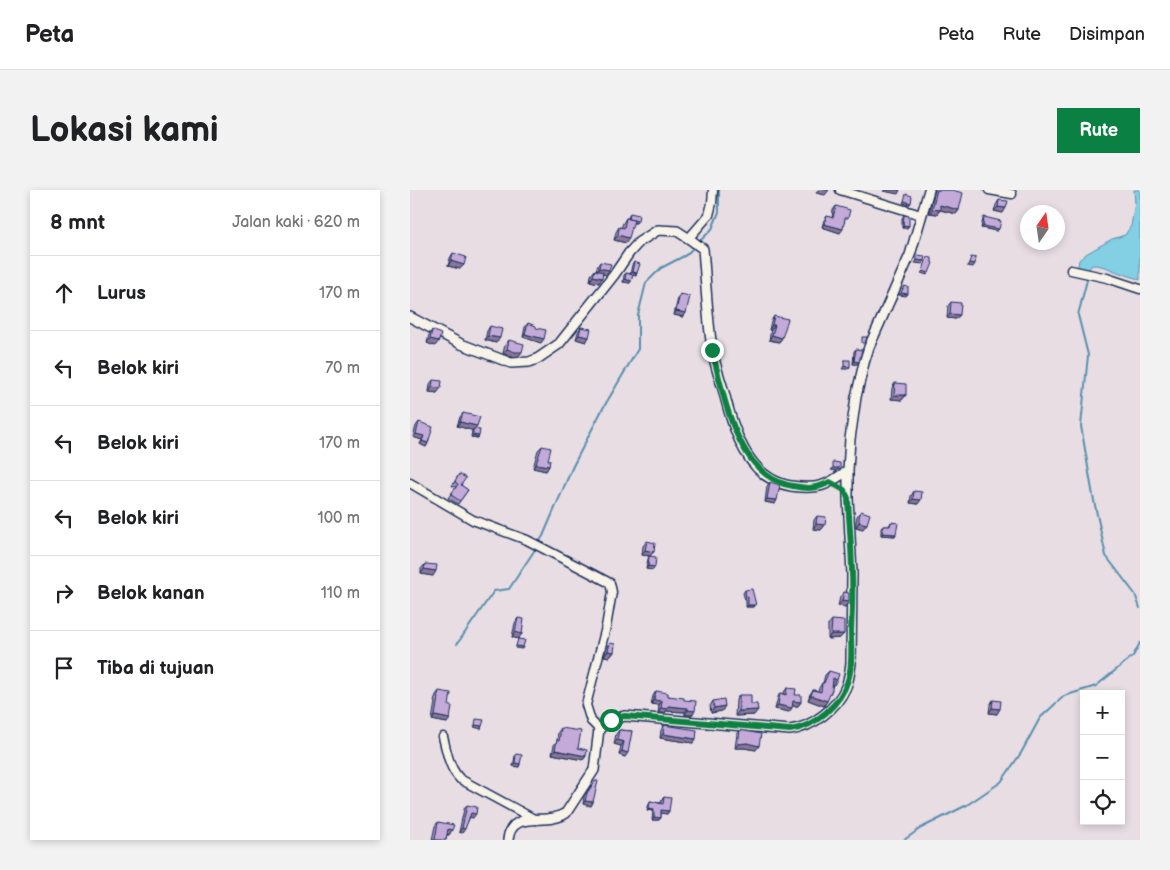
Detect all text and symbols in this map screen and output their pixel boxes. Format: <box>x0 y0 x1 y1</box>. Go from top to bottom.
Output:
text: Peta <box>25 20 74 49</box>
text: Peta <box>938 24 974 45</box>
text: Rute <box>1002 24 1041 45</box>
text: Disimpan <box>1069 24 1145 45</box>
button: Rute <box>1057 108 1140 153</box>
text: Lokasi kami <box>30 109 219 152</box>
north arrow <box>1020 205 1065 250</box>
text: 8 mnt <box>50 210 105 235</box>
text: Jalan kaki · 620 m <box>232 213 360 232</box>
icon: ahead <box>50 279 78 307</box>
text: Lurus <box>97 282 146 305</box>
text: 170 m <box>319 284 360 303</box>
route end <box>701 339 724 362</box>
icon: left <box>50 354 78 382</box>
text: Belok kiri <box>97 357 179 380</box>
text: 70 m <box>325 359 360 378</box>
icon: left <box>50 429 78 457</box>
text: Belok kiri <box>97 432 179 455</box>
text: 170 m <box>319 434 360 453</box>
icon: left <box>50 504 78 532</box>
text: Belok kiri <box>97 507 179 530</box>
text: 100 m <box>317 509 360 528</box>
icon: right <box>50 579 78 607</box>
text: Belok kanan <box>97 582 205 605</box>
text: 110 m <box>321 584 360 603</box>
icon: arrive <box>50 654 78 682</box>
text: Tiba di tujuan <box>97 657 214 680</box>
map controls <box>1080 690 1125 825</box>
button: + <box>1080 690 1125 735</box>
route start <box>600 709 623 732</box>
button: − <box>1080 735 1125 780</box>
button: locate <box>1080 780 1125 825</box>

